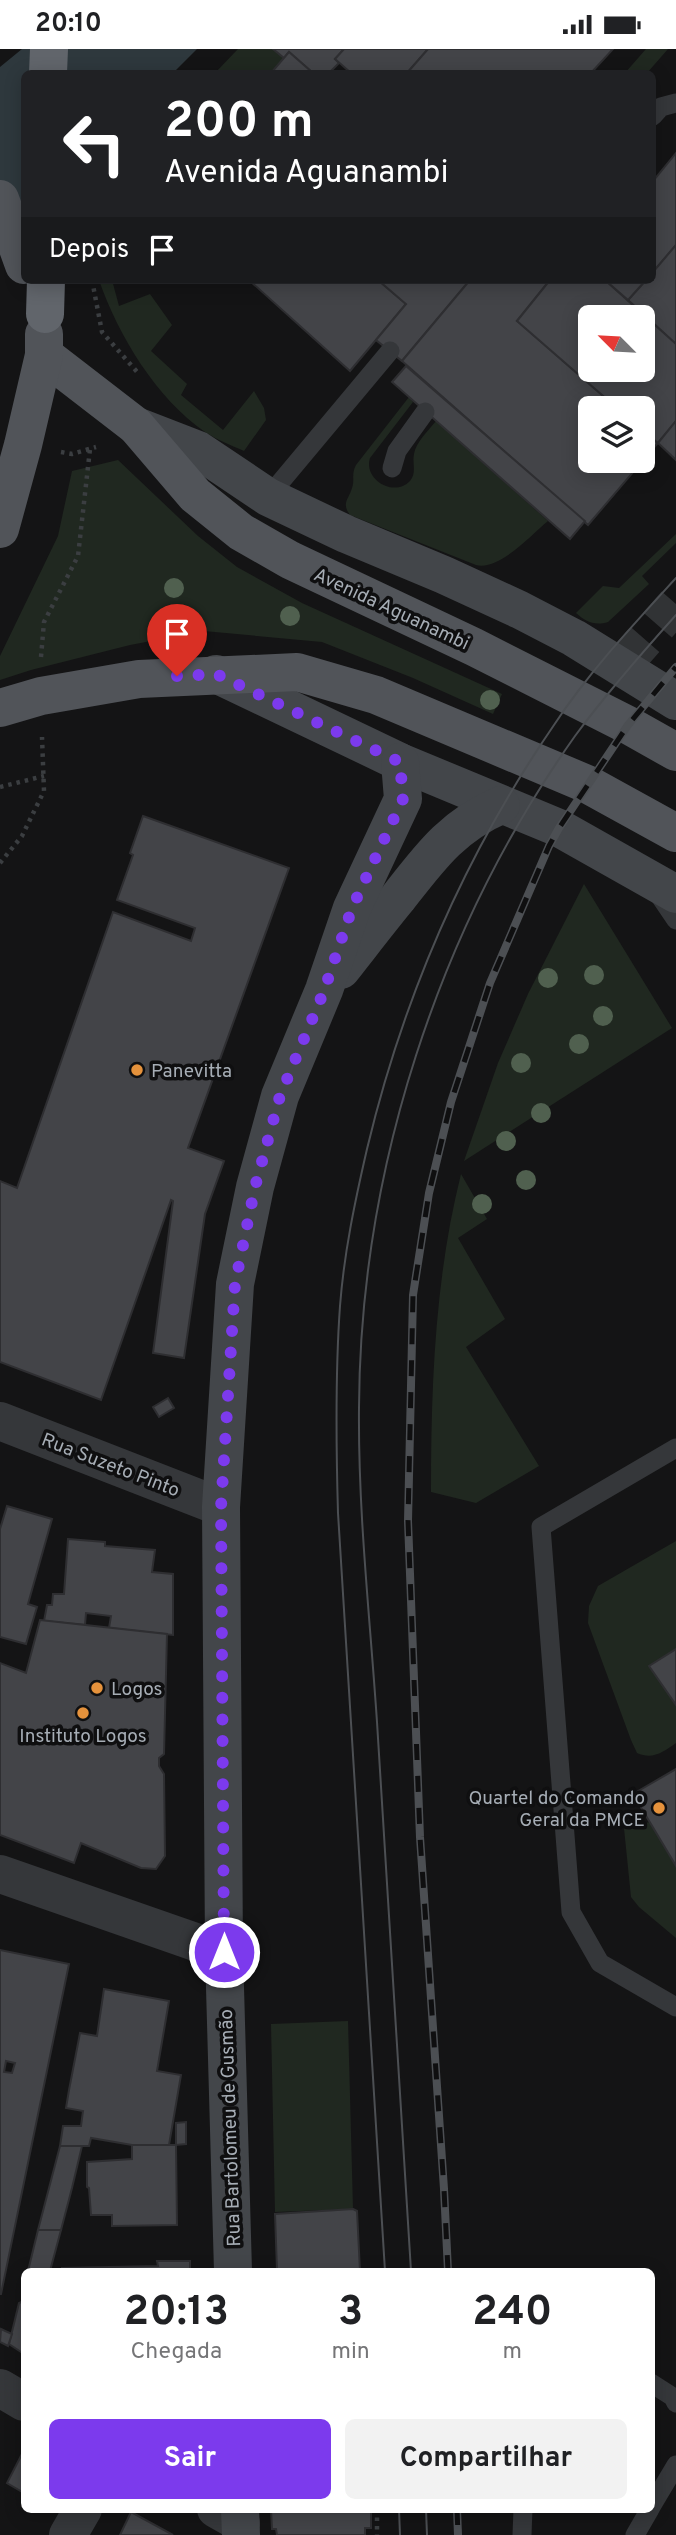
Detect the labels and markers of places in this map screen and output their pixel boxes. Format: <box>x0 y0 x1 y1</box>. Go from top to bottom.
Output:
pin <box>147 604 207 676</box>
place label: Panevitta <box>151 1060 232 1084</box>
marker: Panevitta <box>129 1062 145 1078</box>
place label: Logos <box>111 1678 162 1702</box>
marker: Logos <box>89 1680 105 1696</box>
marker: Instituto Logos <box>75 1705 91 1721</box>
place label: Instituto Logos <box>19 1725 147 1749</box>
place label: Quartel do Comando Geral da PMCE <box>468 1787 645 1833</box>
marker: Quartel do Comando Geral da PMCE <box>651 1800 667 1816</box>

